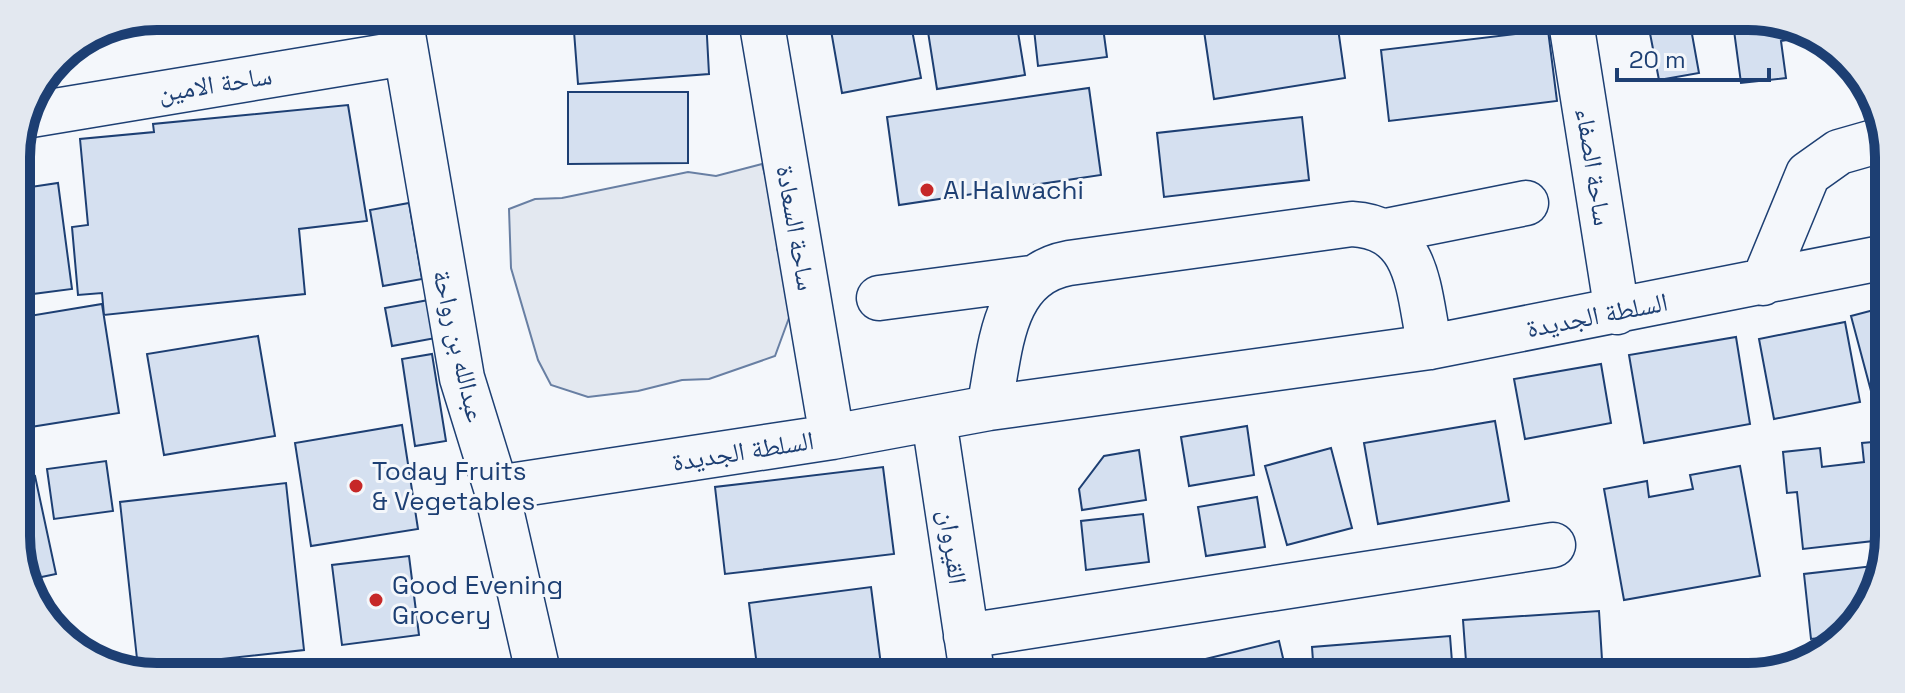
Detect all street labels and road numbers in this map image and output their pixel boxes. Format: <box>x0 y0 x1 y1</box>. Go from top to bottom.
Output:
street label: ساحة الامين <box>156 58 274 110</box>
street label: ساحة الصفاء <box>1568 106 1620 228</box>
street label: ساحة السعادة <box>768 163 824 293</box>
street label: عبدالله بن رواحة <box>425 267 493 425</box>
street label: السلطة الجديدة <box>1523 285 1671 345</box>
street label: السلطة الجديدة <box>670 423 816 479</box>
street label: القيروان <box>931 507 975 587</box>

